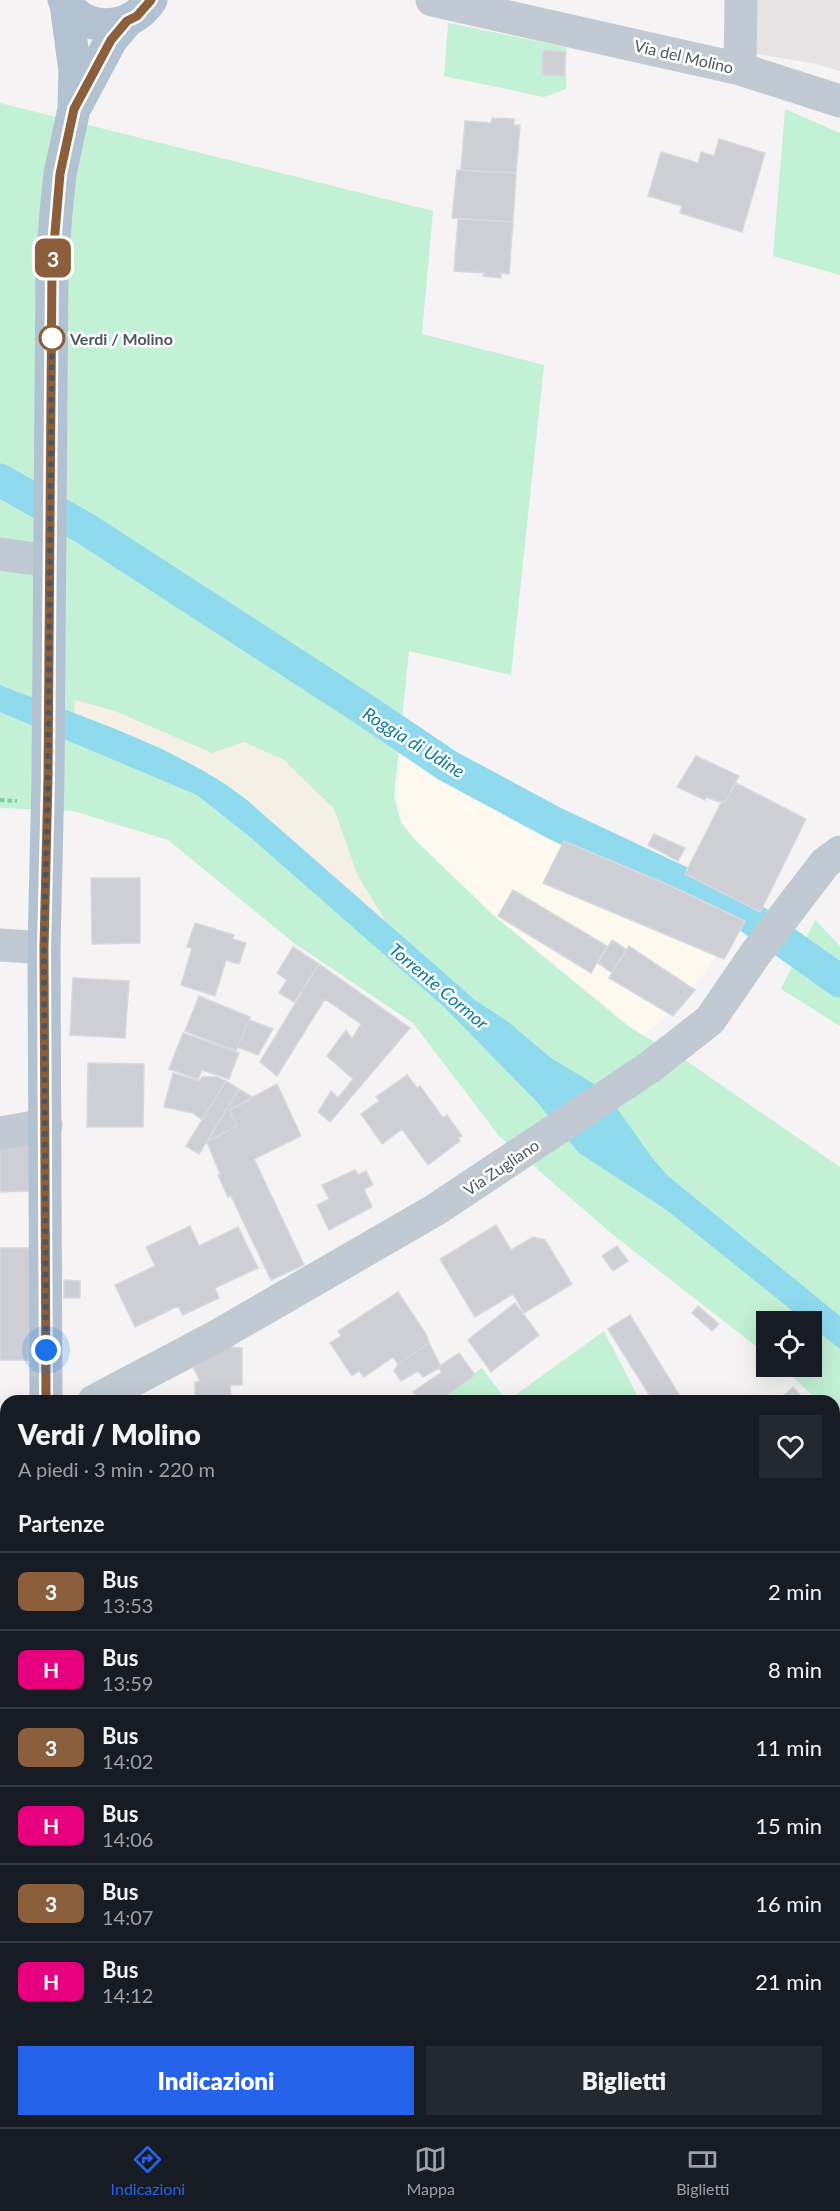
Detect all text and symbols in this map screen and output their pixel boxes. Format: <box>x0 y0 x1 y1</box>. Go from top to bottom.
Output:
street label: Via del Molino <box>633 35 735 77</box>
line badge: 3 <box>34 238 72 278</box>
text: 3 <box>47 246 59 271</box>
marker: Verdi / Molino <box>39 325 65 351</box>
place label: Verdi / Molino <box>69 329 173 348</box>
water label: Roggia di Udine <box>359 702 469 782</box>
water label: Torrente Cormor <box>385 938 494 1034</box>
street label: Via Zugliano <box>460 1135 542 1199</box>
map controls <box>756 1311 822 1377</box>
button: locate <box>756 1311 822 1377</box>
your location <box>31 1335 61 1365</box>
button: heart <box>759 1415 822 1478</box>
text: Verdi / Molino <box>18 1417 201 1451</box>
text: A piedi · 3 min · 220 m <box>18 1457 215 1481</box>
text: Partenze <box>18 1510 105 1537</box>
text: Bus <box>102 1566 138 1593</box>
text: 2 min <box>768 1578 822 1605</box>
text: 3 <box>45 1579 57 1604</box>
text: 13:53 <box>102 1593 153 1617</box>
text: Bus <box>102 1644 138 1671</box>
text: 8 min <box>768 1656 822 1683</box>
text: H <box>43 1657 59 1682</box>
text: 13:59 <box>102 1671 153 1695</box>
text: Bus <box>102 1722 138 1749</box>
text: 11 min <box>755 1734 822 1761</box>
text: 3 <box>45 1735 57 1760</box>
text: 14:02 <box>102 1749 153 1773</box>
text: Bus <box>102 1800 138 1827</box>
text: 15 min <box>755 1812 822 1839</box>
text: H <box>43 1813 59 1838</box>
text: 14:06 <box>102 1827 153 1851</box>
text: Bus <box>102 1878 138 1905</box>
text: 16 min <box>755 1890 822 1917</box>
text: 3 <box>45 1891 57 1916</box>
text: 14:07 <box>102 1905 153 1929</box>
text: Bus <box>102 1956 138 1983</box>
text: 21 min <box>755 1968 822 1995</box>
text: H <box>43 1969 59 1994</box>
text: 14:12 <box>102 1983 153 2007</box>
button: Indicazioni <box>18 2046 414 2115</box>
button: Biglietti <box>426 2046 822 2115</box>
tab: Indicazioni <box>111 2143 185 2198</box>
tab: Mappa <box>406 2143 455 2198</box>
tab: Biglietti <box>676 2143 729 2198</box>

